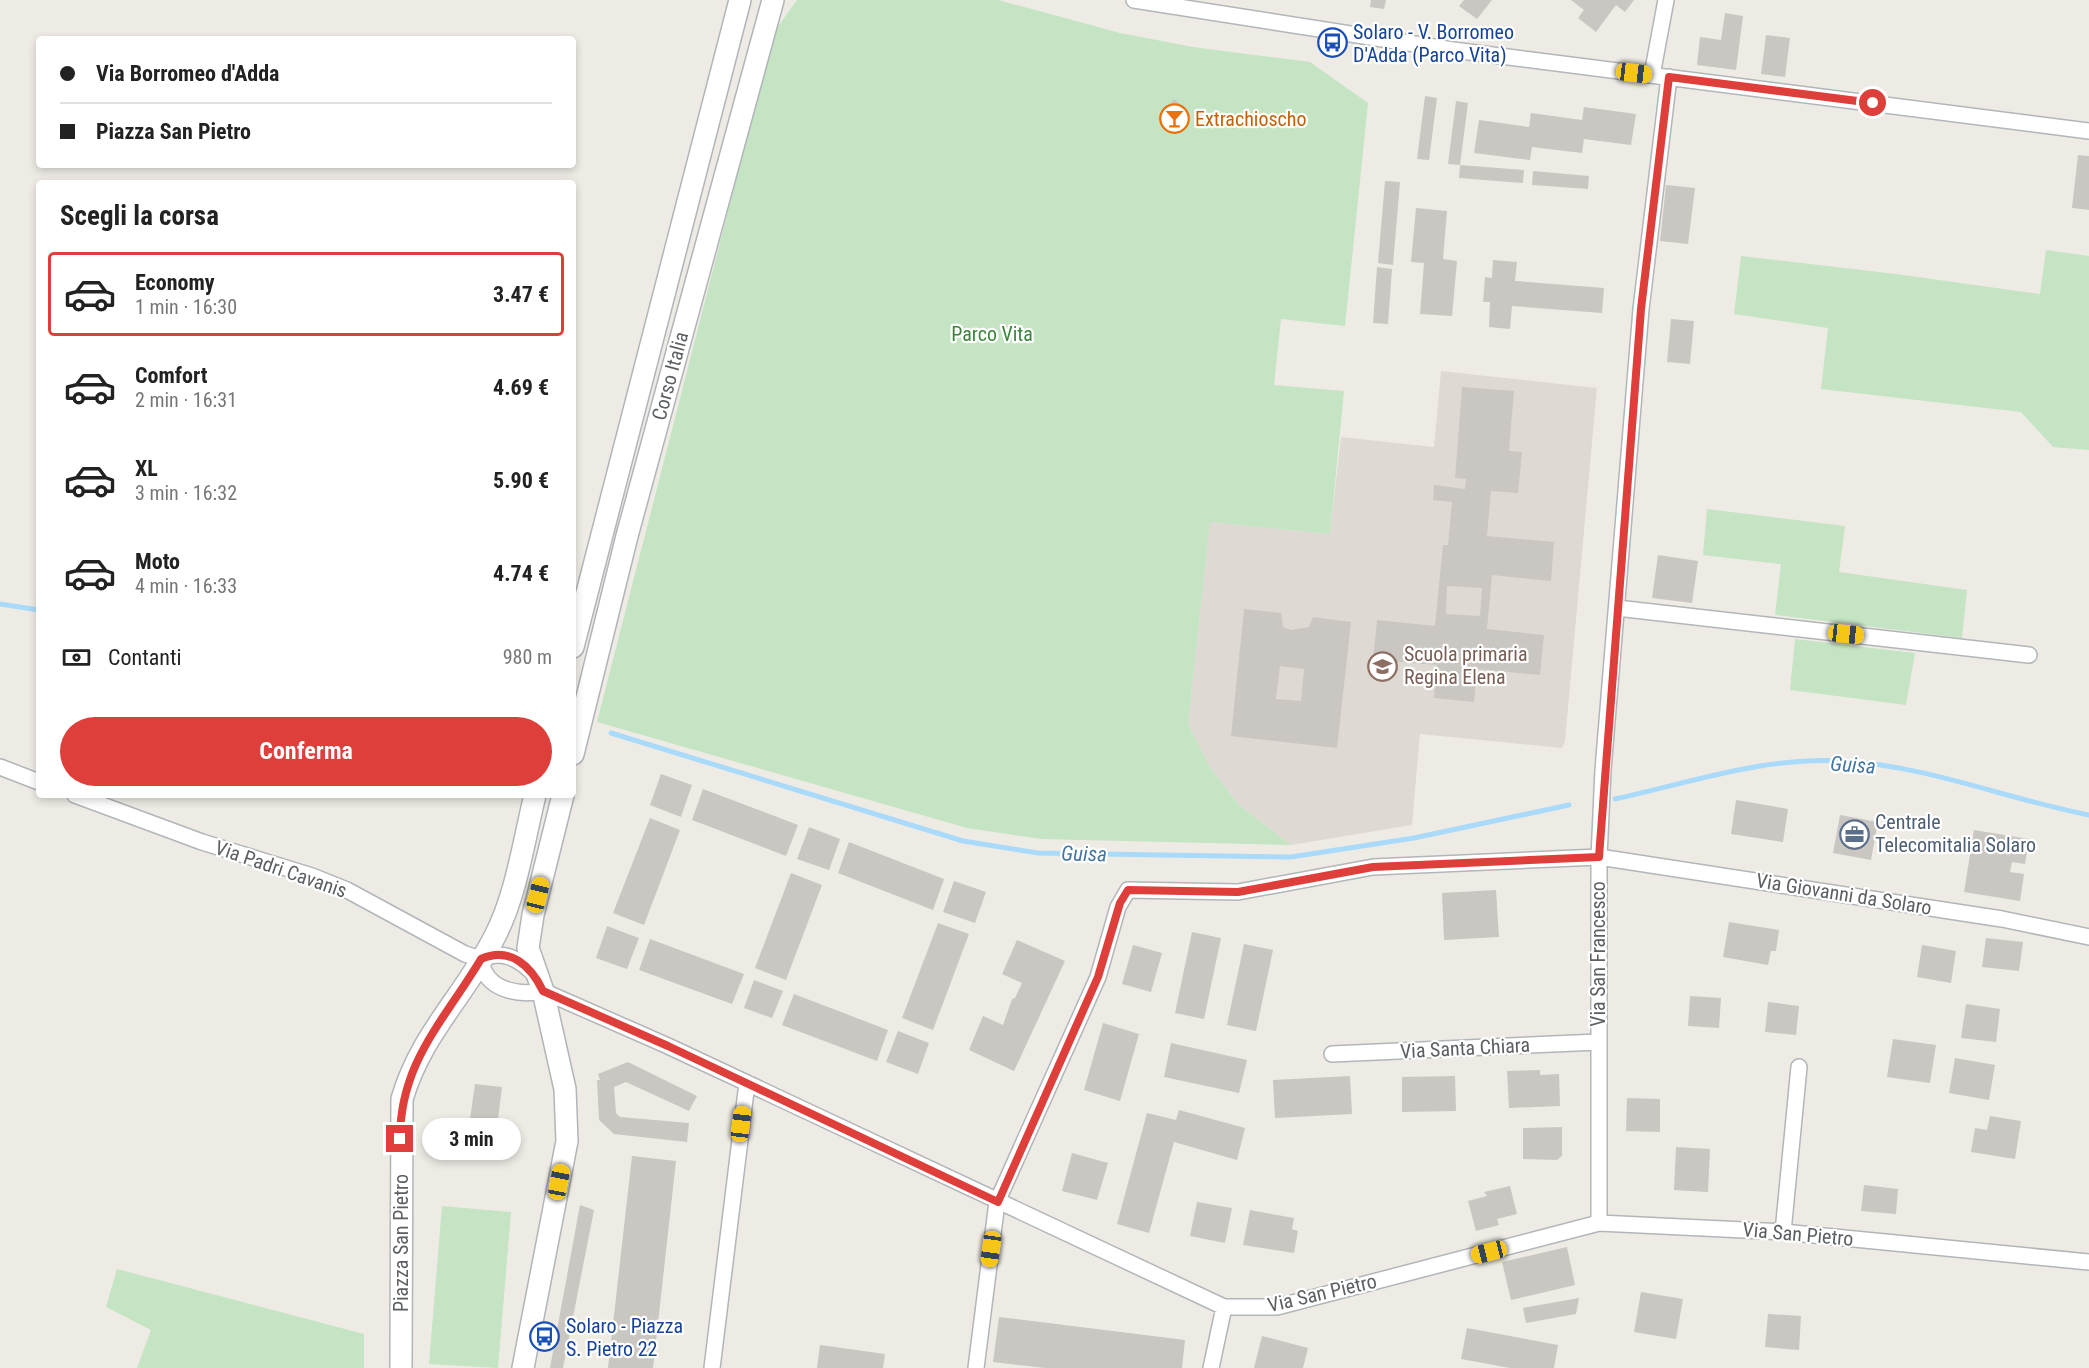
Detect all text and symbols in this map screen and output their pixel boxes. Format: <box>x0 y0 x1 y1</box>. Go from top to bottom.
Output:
place label: Solaro - V. Borromeo D'Adda (Parco Vita) <box>1353 20 1514 67</box>
bus stop icon: Solaro - V. Borromeo D'Adda (Parco Vita) <box>1316 27 1348 59</box>
text: Via Borromeo d'Adda <box>96 61 279 86</box>
car <box>1615 62 1653 84</box>
route start <box>1859 89 1886 116</box>
bar icon: Extrachioscho <box>1158 103 1190 135</box>
place label: Extrachioscho <box>1195 107 1307 131</box>
text: Piazza San Pietro <box>96 119 251 144</box>
text: Scegli la corsa <box>60 200 219 232</box>
icon: car <box>63 267 117 321</box>
text: Economy <box>135 270 215 295</box>
text: 3.47 € <box>493 282 549 307</box>
text: 1 min · 16:30 <box>135 295 237 319</box>
park label: Parco Vita <box>951 322 1033 346</box>
street label: Corso Italia <box>647 329 693 423</box>
icon: car <box>63 360 117 414</box>
text: Comfort <box>135 363 208 388</box>
text: 4.69 € <box>493 375 549 400</box>
text: 2 min · 16:31 <box>135 388 237 412</box>
icon: car <box>63 453 117 507</box>
text: XL <box>135 456 158 481</box>
text: 5.90 € <box>493 468 549 493</box>
text: 3 min · 16:32 <box>135 481 237 505</box>
icon: car <box>63 546 117 600</box>
text: Moto <box>135 549 180 574</box>
text: 4.74 € <box>493 561 549 586</box>
text: 4 min · 16:33 <box>135 574 237 598</box>
car <box>1827 623 1865 645</box>
icon: cash <box>60 641 93 674</box>
place label: Scuola primaria Regina Elena <box>1404 642 1528 689</box>
text: Contanti <box>108 645 181 670</box>
text: 980 m <box>503 645 552 669</box>
school or university icon: Scuola primaria Regina Elena <box>1367 650 1399 682</box>
button: Conferma <box>60 717 552 786</box>
water label: Guisa <box>1829 751 1877 779</box>
place label: Centrale Telecomitalia Solaro <box>1875 810 2036 857</box>
office icon: Centrale Telecomitalia Solaro <box>1838 818 1870 850</box>
street label: Via Padri Cavanis <box>212 835 350 903</box>
water label: Guisa <box>1061 842 1107 866</box>
street label: Via Giovanni da Solaro <box>1755 868 1933 920</box>
car <box>525 875 551 915</box>
street label: Via San Francesco <box>1586 881 1610 1027</box>
street label: Via Santa Chiara <box>1399 1033 1531 1063</box>
car <box>730 1105 752 1143</box>
callout: 3 min <box>421 1118 520 1160</box>
route end <box>386 1125 413 1152</box>
text: 3 min <box>449 1127 494 1151</box>
car <box>547 1163 571 1201</box>
street label: Piazza San Pietro <box>389 1174 413 1312</box>
street label: Via San Pietro <box>1742 1217 1854 1251</box>
car <box>980 1230 1002 1268</box>
car <box>1469 1239 1509 1265</box>
street label: Via San Pietro <box>1265 1269 1379 1317</box>
place label: Solaro - Piazza S. Pietro 22 <box>566 1314 683 1361</box>
bus stop icon: Solaro - Piazza S. Pietro 22 <box>529 1321 561 1353</box>

